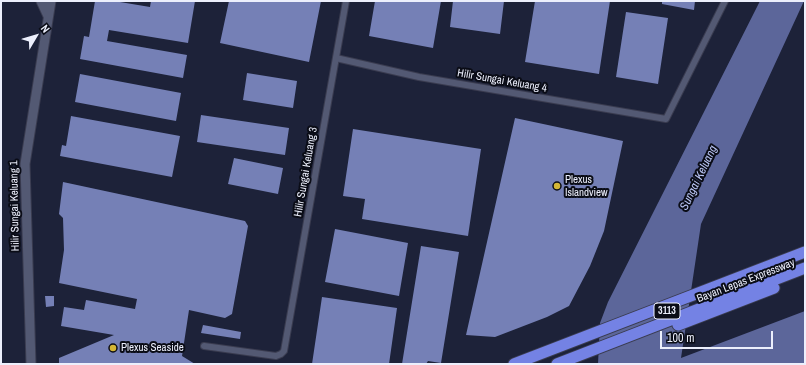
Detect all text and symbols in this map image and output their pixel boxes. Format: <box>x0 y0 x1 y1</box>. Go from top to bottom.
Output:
north arrow <box>16 16 56 56</box>
text: N <box>38 22 53 35</box>
street label: Hilir Sungai Keluang 4 <box>456 67 548 95</box>
street label: Hilir Sungai Keluang 3 <box>292 126 320 218</box>
water label: Sungai Keluang <box>677 143 721 213</box>
street label: Hilir Sungai Keluang 1 <box>8 161 22 251</box>
place label: Plexus Islandview <box>565 173 608 199</box>
marker: Plexus Islandview <box>552 181 562 191</box>
street label: Bayan Lepas Expressway <box>695 256 797 306</box>
road number: 3113 <box>654 303 680 319</box>
scale bar <box>662 323 775 349</box>
text: 100 m <box>667 330 694 346</box>
place label: Plexus Seaside <box>121 341 184 355</box>
marker: Plexus Seaside <box>108 343 118 353</box>

